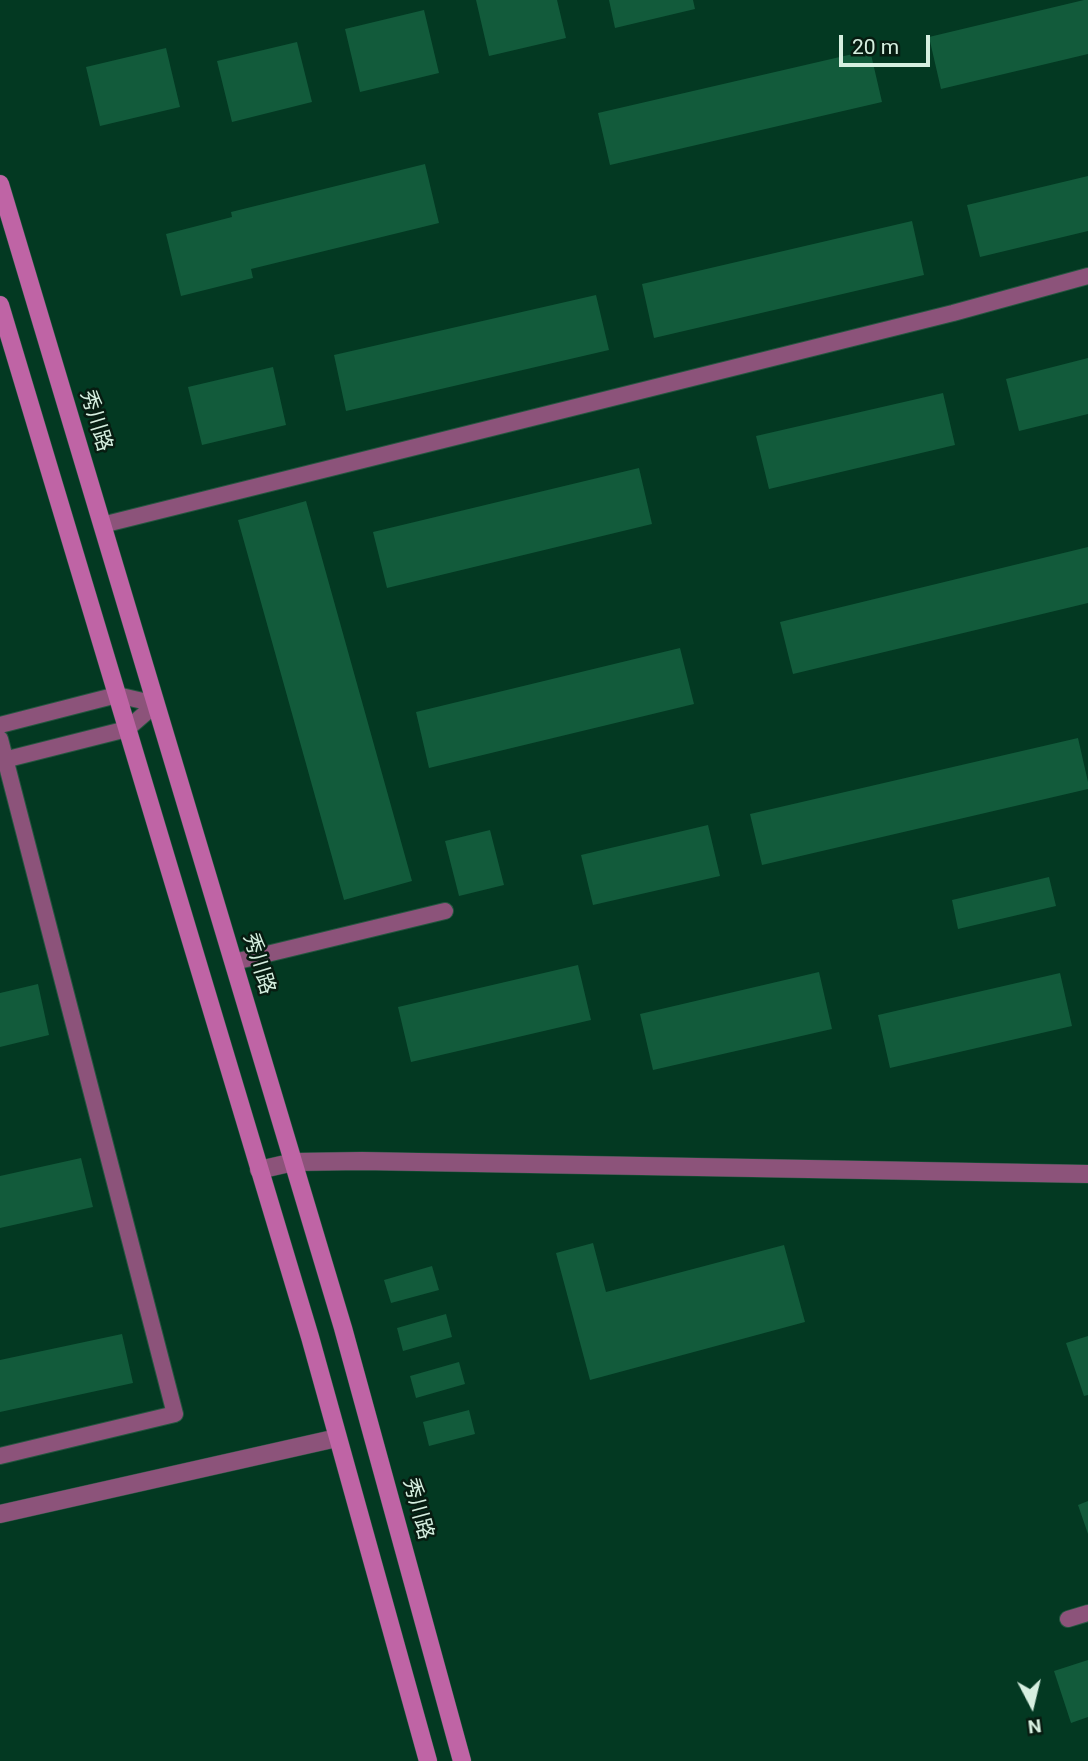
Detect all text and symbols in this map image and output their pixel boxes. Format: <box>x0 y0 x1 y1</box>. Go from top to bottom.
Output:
scale bar <box>843 21 934 65</box>
text: 20 m <box>852 35 899 59</box>
street label: 秀川路 <box>74 387 116 455</box>
street label: 秀川路 <box>237 930 279 998</box>
street label: 秀川路 <box>397 1475 437 1543</box>
north arrow <box>997 1670 1067 1740</box>
text: N <box>1027 1714 1043 1739</box>

